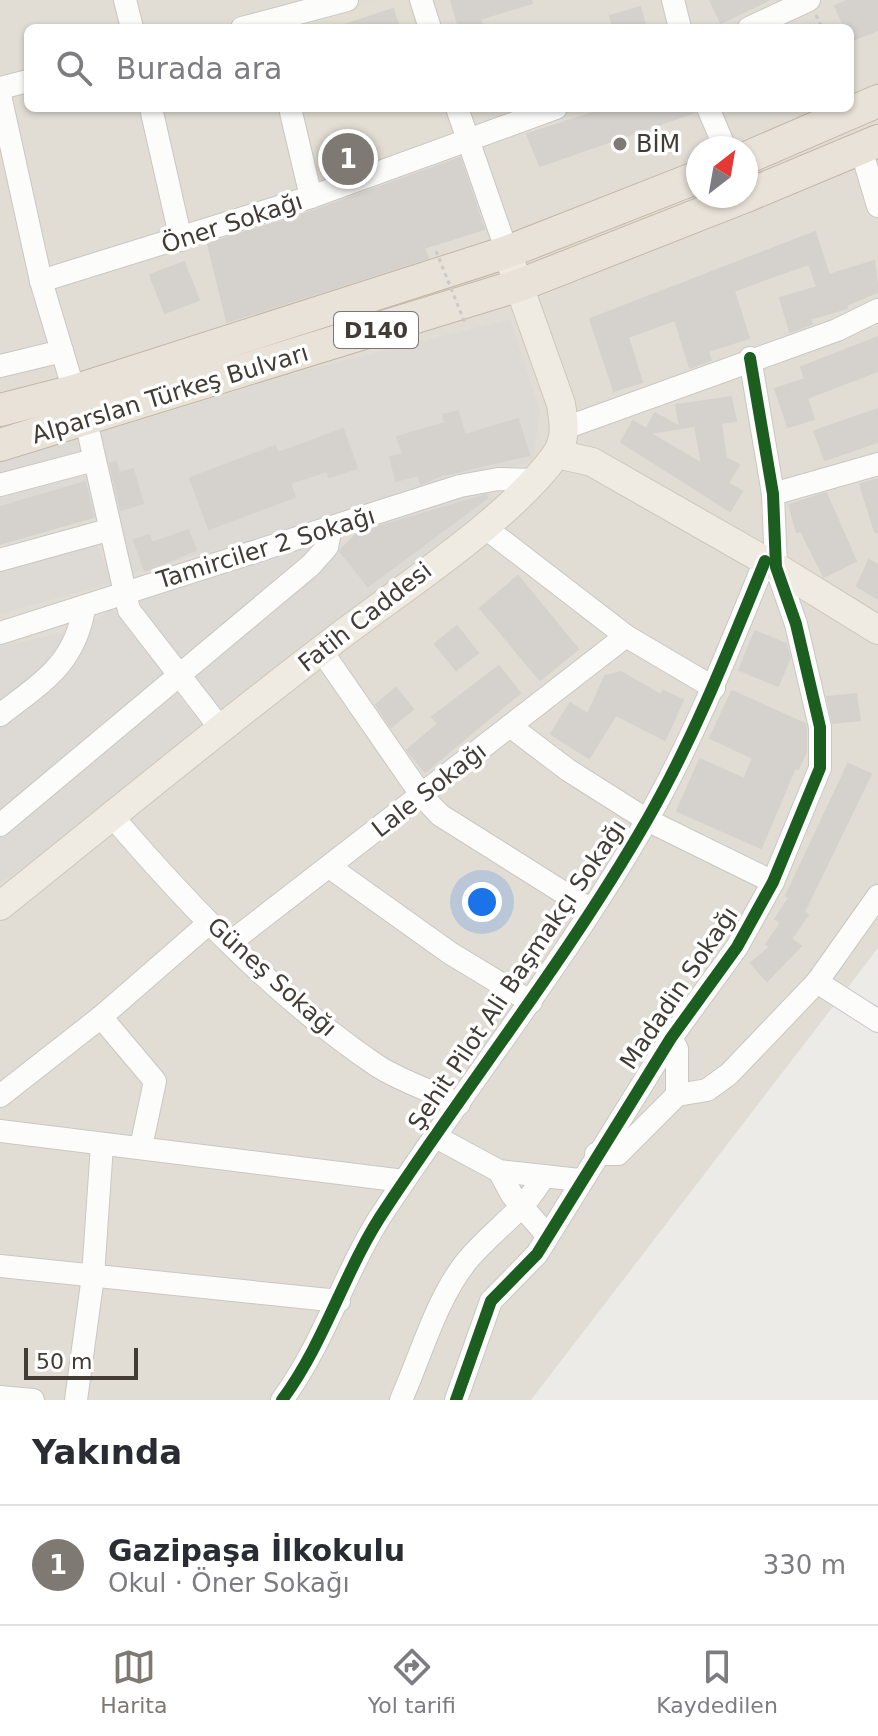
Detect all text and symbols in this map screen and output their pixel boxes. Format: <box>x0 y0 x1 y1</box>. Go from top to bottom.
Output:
search box <box>24 24 854 112</box>
icon: search <box>52 46 96 90</box>
text: Burada ara <box>116 51 282 86</box>
pin: 1 <box>322 129 374 189</box>
place label: BİM <box>636 129 680 158</box>
marker: BİM <box>611 135 629 153</box>
north arrow <box>686 136 758 208</box>
street label: Öner Sokağı <box>158 186 306 259</box>
road number: D140 <box>334 312 418 348</box>
street label: Alparslan Türkeş Bulvarı <box>28 339 312 449</box>
street label: Tamirciler 2 Sokağı <box>153 502 378 595</box>
street label: Fatih Caddesi <box>293 556 437 678</box>
street label: Lale Sokağı <box>366 737 492 843</box>
street label: Şehit Pilot Ali Başmakçı Sokağı <box>402 814 632 1136</box>
your location <box>462 882 502 922</box>
street label: Madadin Sokağı <box>614 901 744 1075</box>
street label: Güneş Sokağı <box>202 912 342 1042</box>
scale bar <box>24 1344 138 1380</box>
text: 50 m <box>36 1349 92 1374</box>
text: Yakında <box>32 1432 182 1472</box>
text: Gazipaşa İlkokulu <box>108 1533 405 1568</box>
text: 1 <box>49 1550 67 1580</box>
text: 330 m <box>763 1550 846 1580</box>
text: Okul · Öner Sokağı <box>108 1568 350 1598</box>
tab: Harita <box>100 1645 167 1718</box>
tab: Yol tarifi <box>368 1645 456 1718</box>
tab: Kaydedilen <box>656 1645 778 1718</box>

